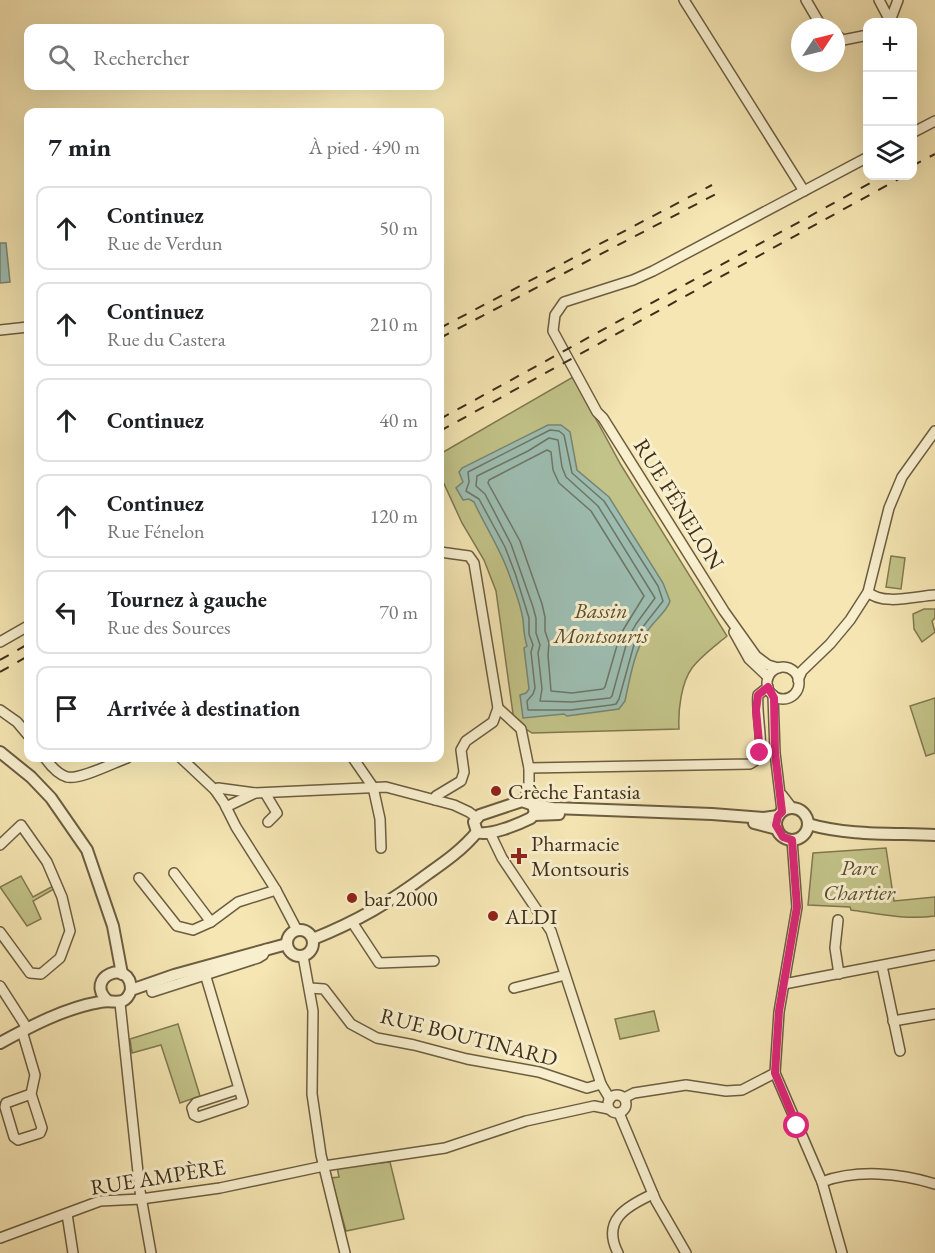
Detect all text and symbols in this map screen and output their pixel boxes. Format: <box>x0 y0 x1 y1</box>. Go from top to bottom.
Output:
north arrow <box>791 18 845 72</box>
map controls <box>863 18 917 180</box>
button: + <box>863 18 917 72</box>
search box <box>24 24 444 90</box>
icon: search <box>45 41 78 74</box>
text: Rechercher <box>93 43 189 72</box>
button: − <box>863 72 917 126</box>
button: layers <box>863 126 917 180</box>
text: 7 min <box>48 130 111 164</box>
text: À pied · 490 m <box>309 134 420 160</box>
text: Continuez <box>107 201 204 230</box>
icon: ahead <box>50 212 83 245</box>
text: 50 m <box>379 215 418 241</box>
text: Rue de Verdun <box>107 230 223 256</box>
text: Continuez <box>107 297 204 326</box>
icon: ahead <box>50 308 83 341</box>
text: 210 m <box>370 311 418 337</box>
text: Rue du Castera <box>107 326 226 352</box>
icon: ahead <box>50 404 83 437</box>
text: Continuez <box>107 406 204 435</box>
text: 40 m <box>379 407 418 433</box>
street label: RUE FÉNELON <box>627 433 731 575</box>
text: Continuez <box>107 489 204 518</box>
icon: ahead <box>50 500 83 533</box>
text: 120 m <box>370 503 418 529</box>
text: Rue Fénelon <box>107 518 205 544</box>
text: Tournez à gauche <box>107 585 267 614</box>
icon: left <box>50 596 83 629</box>
park label: Bassin Montsouris <box>552 596 649 650</box>
text: 70 m <box>379 599 418 625</box>
text: Rue des Sources <box>107 614 230 640</box>
icon: arrive <box>50 692 83 725</box>
text: Arrivée à destination <box>107 694 300 723</box>
route end <box>746 739 772 765</box>
place label: Crèche Fantasia <box>508 777 641 806</box>
marker: Crèche Fantasia <box>489 784 503 798</box>
place label: Pharmacie Montsouris <box>531 829 629 883</box>
marker: Pharmacie Montsouris <box>512 849 526 863</box>
park label: Parc Chartier <box>823 853 896 907</box>
place label: bar 2000 <box>364 884 438 913</box>
marker: bar 2000 <box>345 891 359 905</box>
place label: ALDI <box>504 902 558 931</box>
marker: ALDI <box>486 909 500 923</box>
street label: RUE BOUTINARD <box>377 1001 561 1073</box>
route start <box>783 1112 809 1138</box>
street label: RUE AMPÈRE <box>88 1152 228 1202</box>

